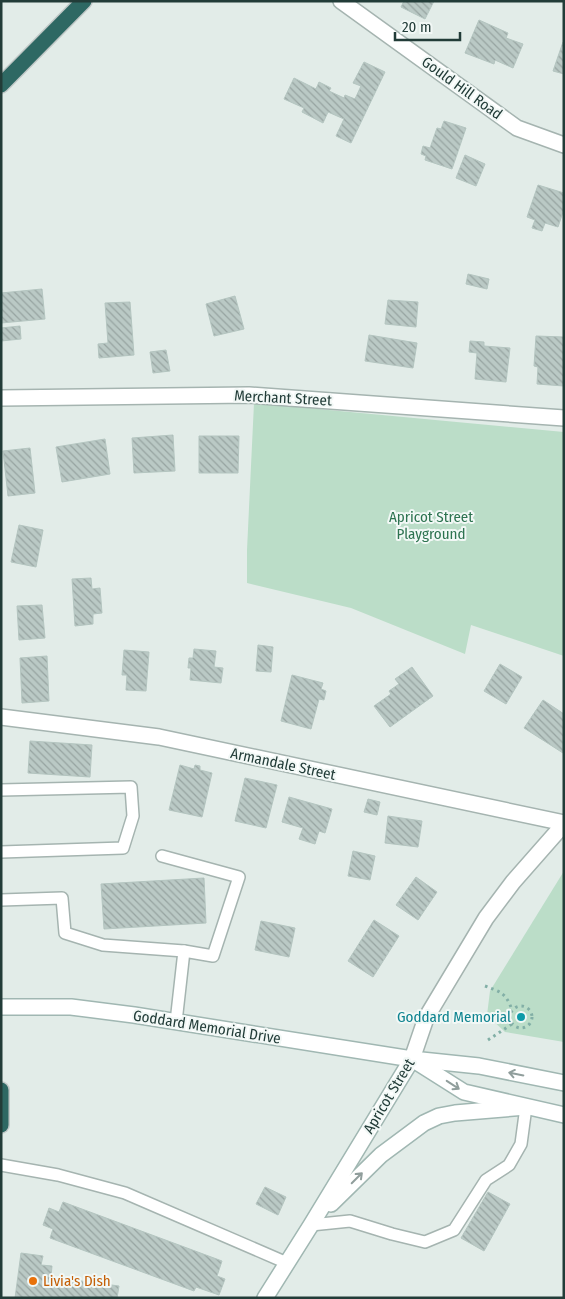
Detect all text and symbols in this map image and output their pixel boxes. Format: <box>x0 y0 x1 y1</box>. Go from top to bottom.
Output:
scale bar <box>395 10 460 42</box>
text: 20 m <box>402 18 432 36</box>
street label: Gould Hill Road <box>418 53 506 123</box>
street label: Merchant Street <box>234 386 332 410</box>
park label: Apricot Street Playground <box>389 508 473 543</box>
street label: Armandale Street <box>229 744 337 784</box>
street label: Goddard Memorial Drive <box>132 1006 282 1048</box>
place label: Goddard Memorial <box>397 1008 511 1026</box>
marker: Goddard Memorial <box>515 1011 527 1023</box>
street label: Apricot Street <box>360 1055 418 1137</box>
one-way arrow <box>508 1068 524 1078</box>
one-way arrow <box>446 1080 460 1091</box>
one-way arrow <box>351 1172 364 1184</box>
place label: Livia's Dish <box>43 1272 111 1290</box>
marker: Livia's Dish <box>27 1275 39 1287</box>

